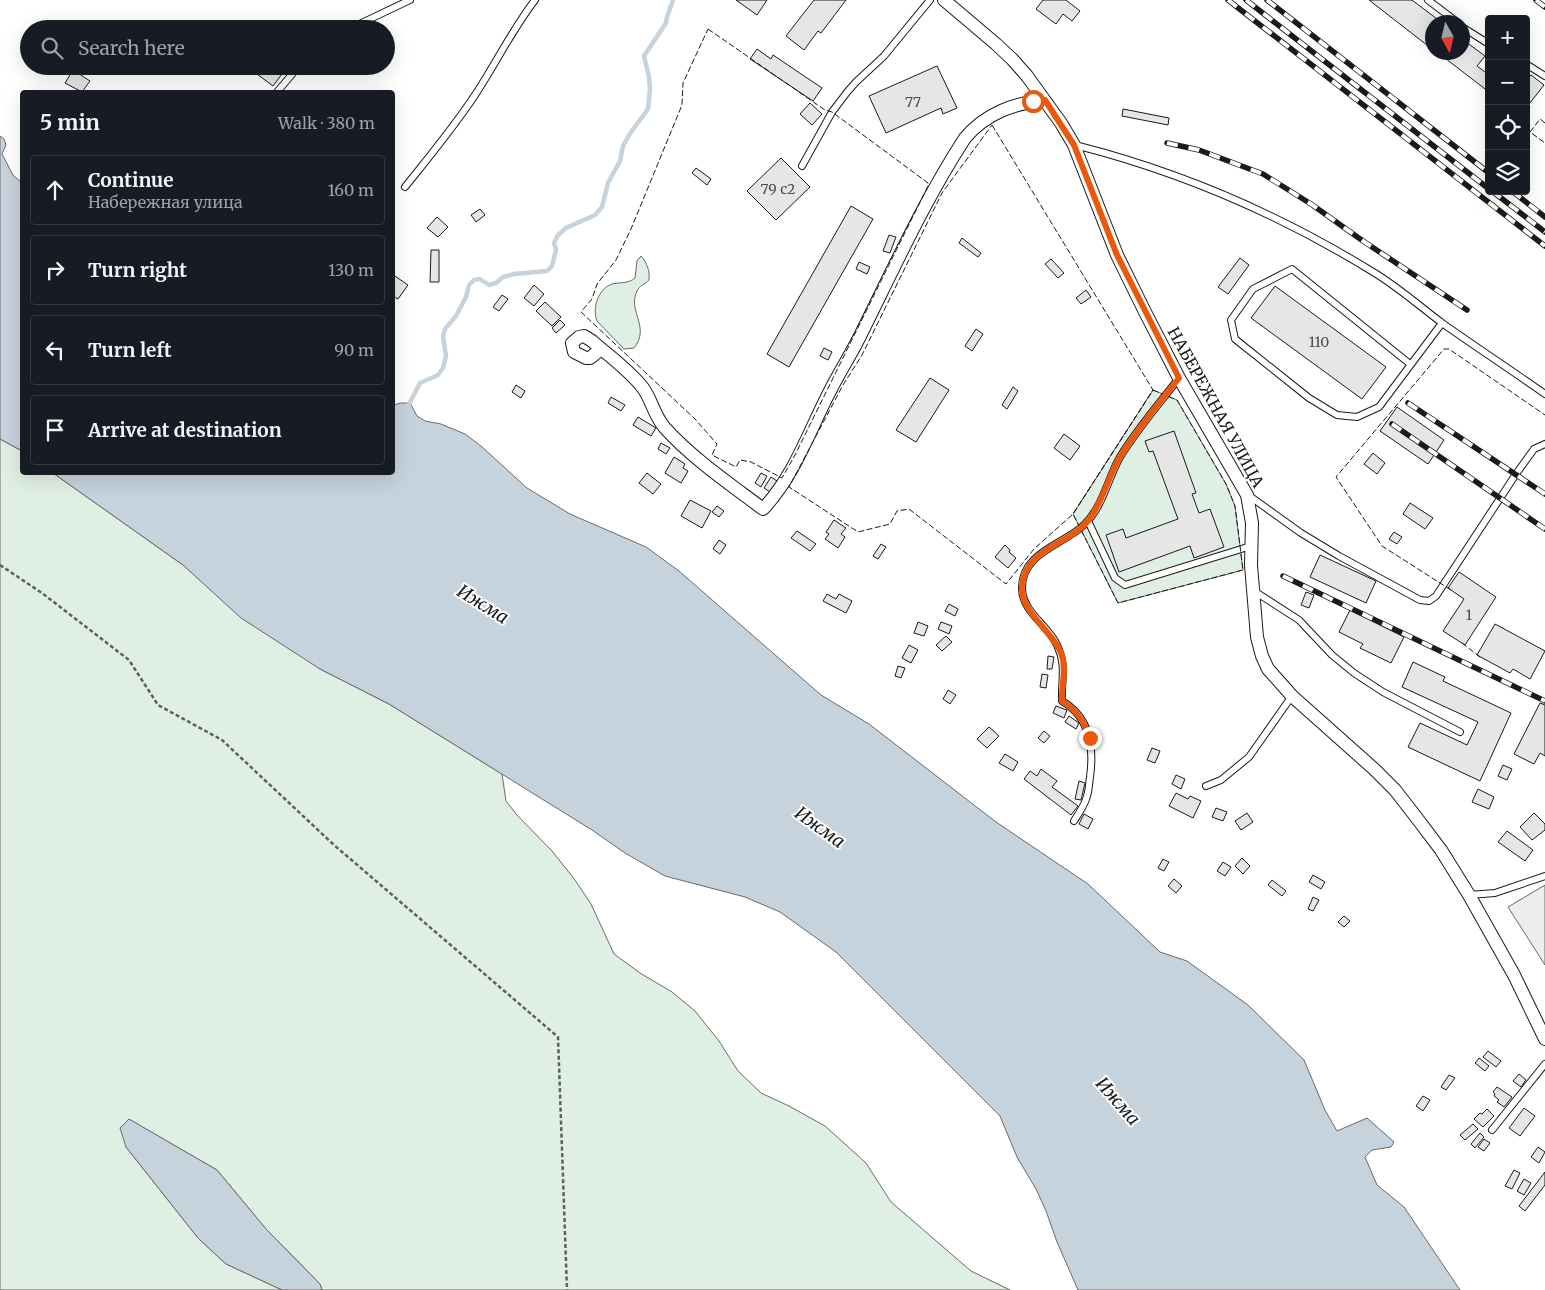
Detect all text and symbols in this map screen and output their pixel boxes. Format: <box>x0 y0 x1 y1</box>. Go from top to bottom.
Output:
north arrow <box>1425 15 1470 60</box>
map controls <box>1485 15 1530 195</box>
button: + <box>1485 15 1530 60</box>
search box <box>20 20 395 75</box>
icon: search <box>38 34 66 62</box>
text: Search here <box>78 36 185 60</box>
button: − <box>1485 60 1530 105</box>
route start <box>1022 90 1045 113</box>
house number: 77 <box>905 93 921 111</box>
button: locate <box>1485 105 1530 150</box>
text: 5 min <box>40 109 100 136</box>
text: Walk · 380 m <box>278 113 375 133</box>
button: layers <box>1485 150 1530 195</box>
text: Continue <box>88 168 174 192</box>
icon: ahead <box>41 176 69 204</box>
text: 160 m <box>328 180 374 200</box>
house number: 79 с2 <box>761 180 795 198</box>
text: Набережная улица <box>88 192 243 212</box>
icon: right <box>41 256 69 284</box>
text: Turn right <box>88 258 187 282</box>
text: 130 m <box>328 260 374 280</box>
street label: НАБЕРЕЖНАЯ УЛИЦА <box>1164 323 1269 491</box>
house number: 110 <box>1309 333 1329 351</box>
icon: left <box>41 336 69 364</box>
text: Turn left <box>88 338 172 362</box>
text: 90 m <box>334 340 374 360</box>
icon: arrive <box>41 416 69 444</box>
text: Arrive at destination <box>88 418 282 442</box>
water label: Ижма <box>453 579 513 629</box>
house number: 1 <box>1466 606 1472 624</box>
route end <box>1079 727 1102 750</box>
water label: Ижма <box>790 801 850 853</box>
water label: Ижма <box>1091 1072 1145 1130</box>

